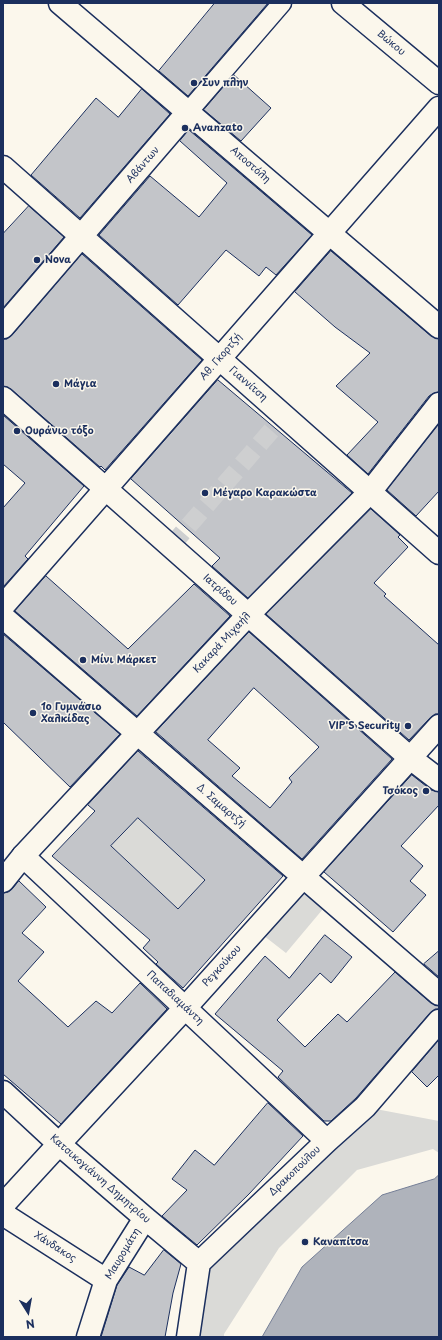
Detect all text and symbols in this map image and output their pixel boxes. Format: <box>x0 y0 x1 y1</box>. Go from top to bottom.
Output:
street label: Βώκου <box>374 28 408 58</box>
place label: Συν πλην <box>202 77 249 89</box>
marker: Συν πλην <box>189 78 199 88</box>
place label: Avanzato <box>193 122 243 134</box>
marker: Avanzato <box>180 123 190 133</box>
street label: Αβάντων <box>124 144 162 186</box>
street label: Αποστόλη <box>228 144 272 186</box>
place label: Nova <box>45 254 71 266</box>
marker: Nova <box>32 255 42 265</box>
street label: Αθ. Γκορτζή <box>197 331 245 383</box>
street label: Γιαννίτση <box>226 364 270 404</box>
place label: Μάγια <box>64 378 96 390</box>
marker: Μάγια <box>51 379 61 389</box>
place label: Ουράνιο τόξο <box>25 425 94 437</box>
marker: Ουράνιο τόξο <box>12 426 22 436</box>
place label: Μέγαρο Καρακώστα <box>213 487 317 499</box>
marker: Μέγαρο Καρακώστα <box>200 488 210 498</box>
street label: Ιατρίδου <box>200 572 240 608</box>
street label: Κακαρά Μιχαήλ <box>191 610 253 676</box>
place label: Μίνι Μάρκετ <box>91 654 156 666</box>
marker: Μίνι Μάρκετ <box>78 655 88 665</box>
place label: 1ο Γυμνάσιο Χαλκίδας <box>41 701 101 724</box>
marker: 1ο Γυμνάσιο Χαλκίδας <box>28 708 38 718</box>
place label: VIP'S Security <box>328 720 400 732</box>
marker: VIP'S Security <box>403 721 413 731</box>
street label: Δ. Σαμαρτζή <box>194 782 248 830</box>
place label: Τσόκος <box>382 785 418 797</box>
marker: Τσόκος <box>421 786 431 796</box>
street label: Ρεγκούκου <box>200 943 244 989</box>
street label: Παπαδιαμάντη <box>144 969 206 1027</box>
street label: Κατσικογιάννη Δημητρίου <box>47 1132 153 1226</box>
street label: Δρακοπούλου <box>267 1143 323 1199</box>
street label: Μαυρομάτη <box>103 1226 143 1282</box>
street label: Χάνδακος <box>32 1229 78 1265</box>
place label: Καναπίτσα <box>313 1236 369 1248</box>
marker: Καναπίτσα <box>300 1237 310 1247</box>
north arrow <box>8 1292 48 1332</box>
text: N <box>24 1315 36 1333</box>

